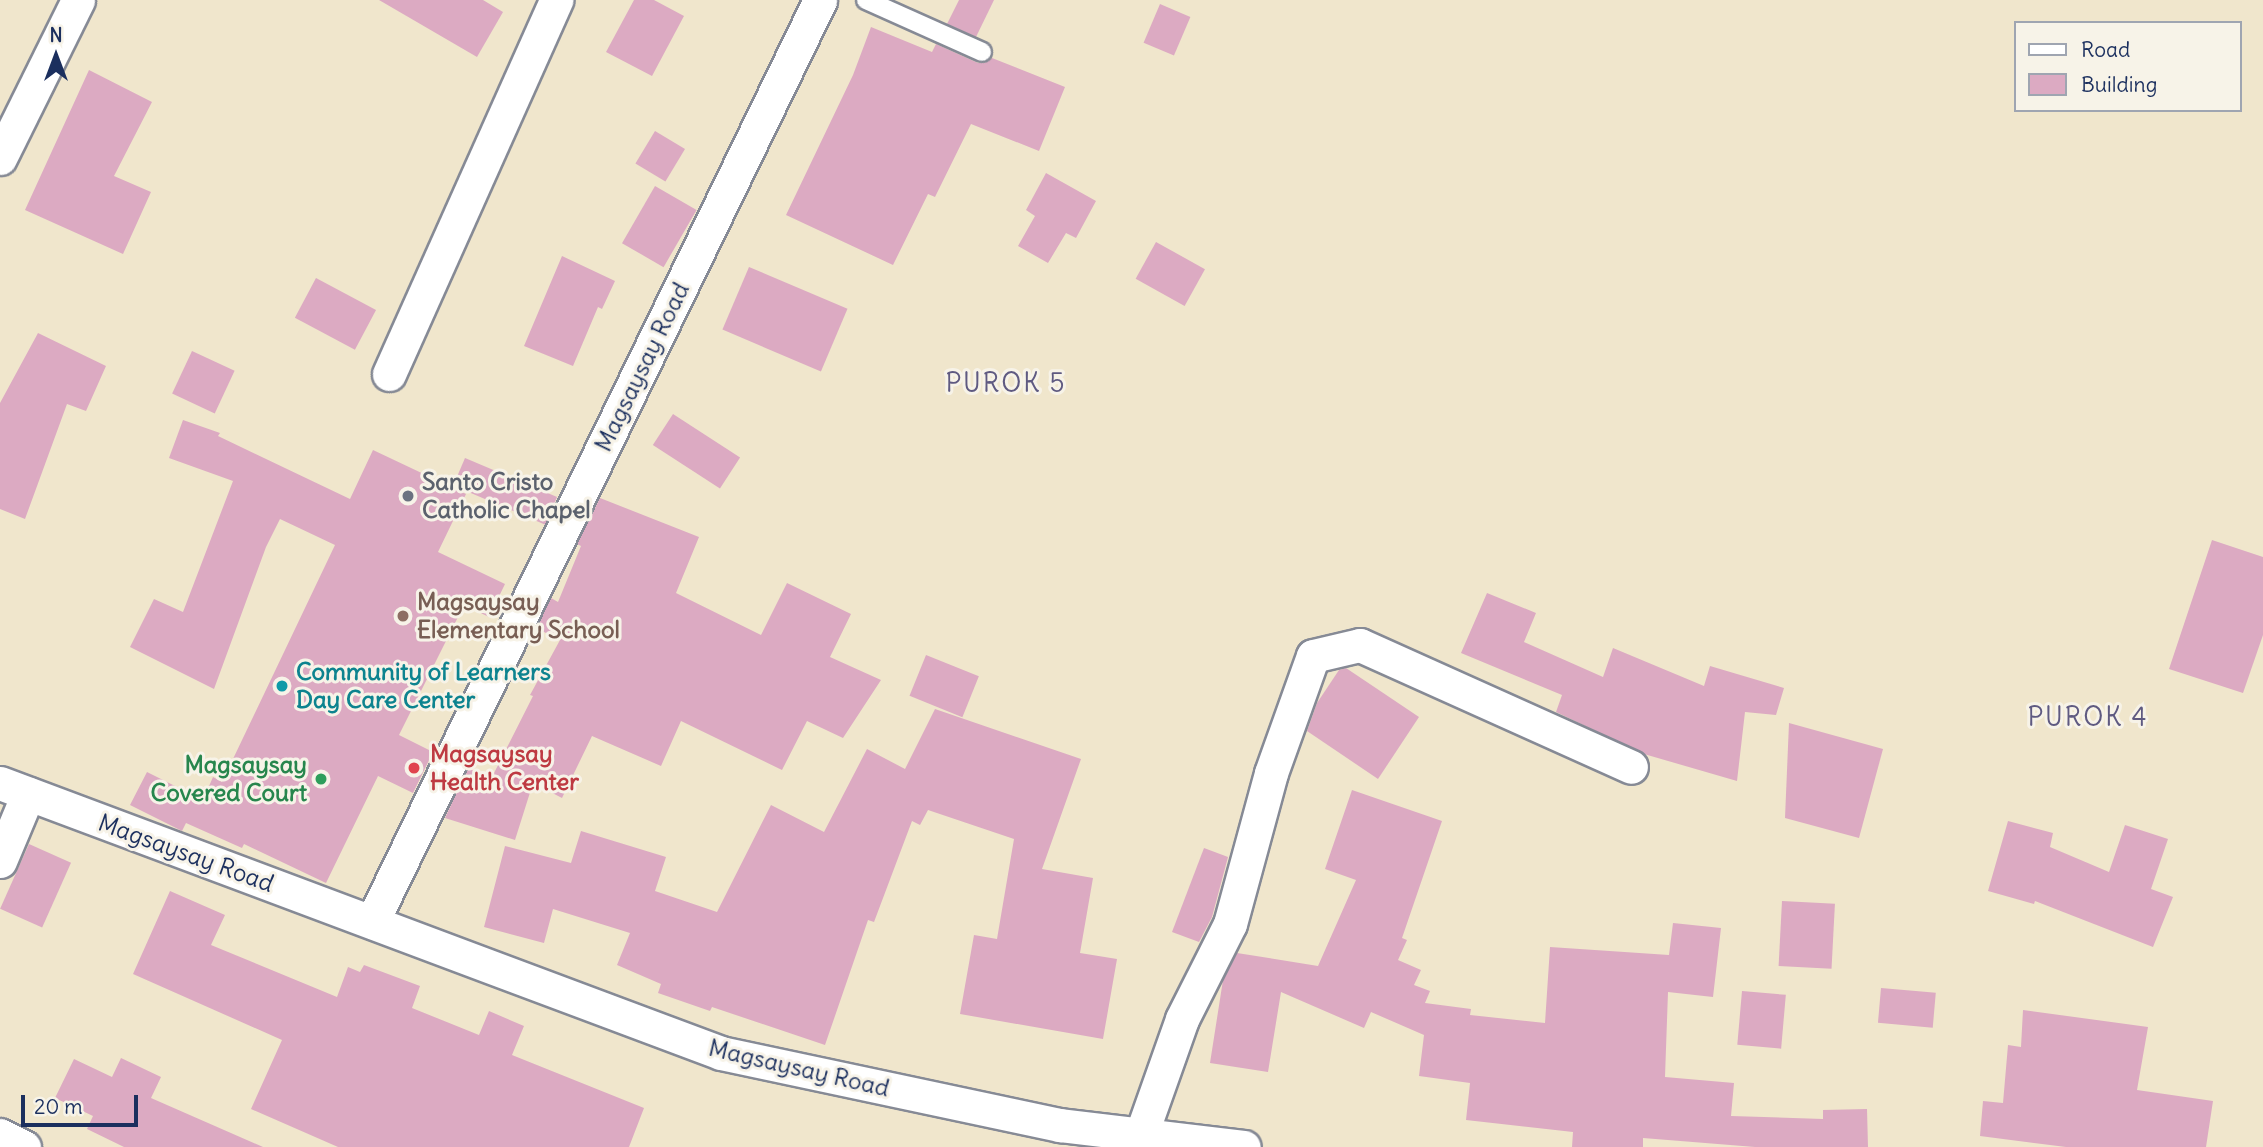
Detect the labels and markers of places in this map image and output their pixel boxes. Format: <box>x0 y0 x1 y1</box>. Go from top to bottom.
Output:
place label: Santo Cristo Catholic Chapel <box>422 468 591 524</box>
marker: Santo Cristo Catholic Chapel <box>400 488 416 504</box>
place label: Magsaysay Elementary School <box>417 588 620 644</box>
marker: Magsaysay Elementary School <box>395 608 411 624</box>
place label: Community of Learners Day Care Center <box>296 658 551 714</box>
marker: Community of Learners Day Care Center <box>274 678 290 694</box>
place label: Magsaysay Health Center <box>430 740 579 796</box>
place label: Magsaysay Covered Court <box>151 751 307 807</box>
marker: Magsaysay Health Center <box>404 758 424 778</box>
marker: Magsaysay Covered Court <box>313 771 329 787</box>

